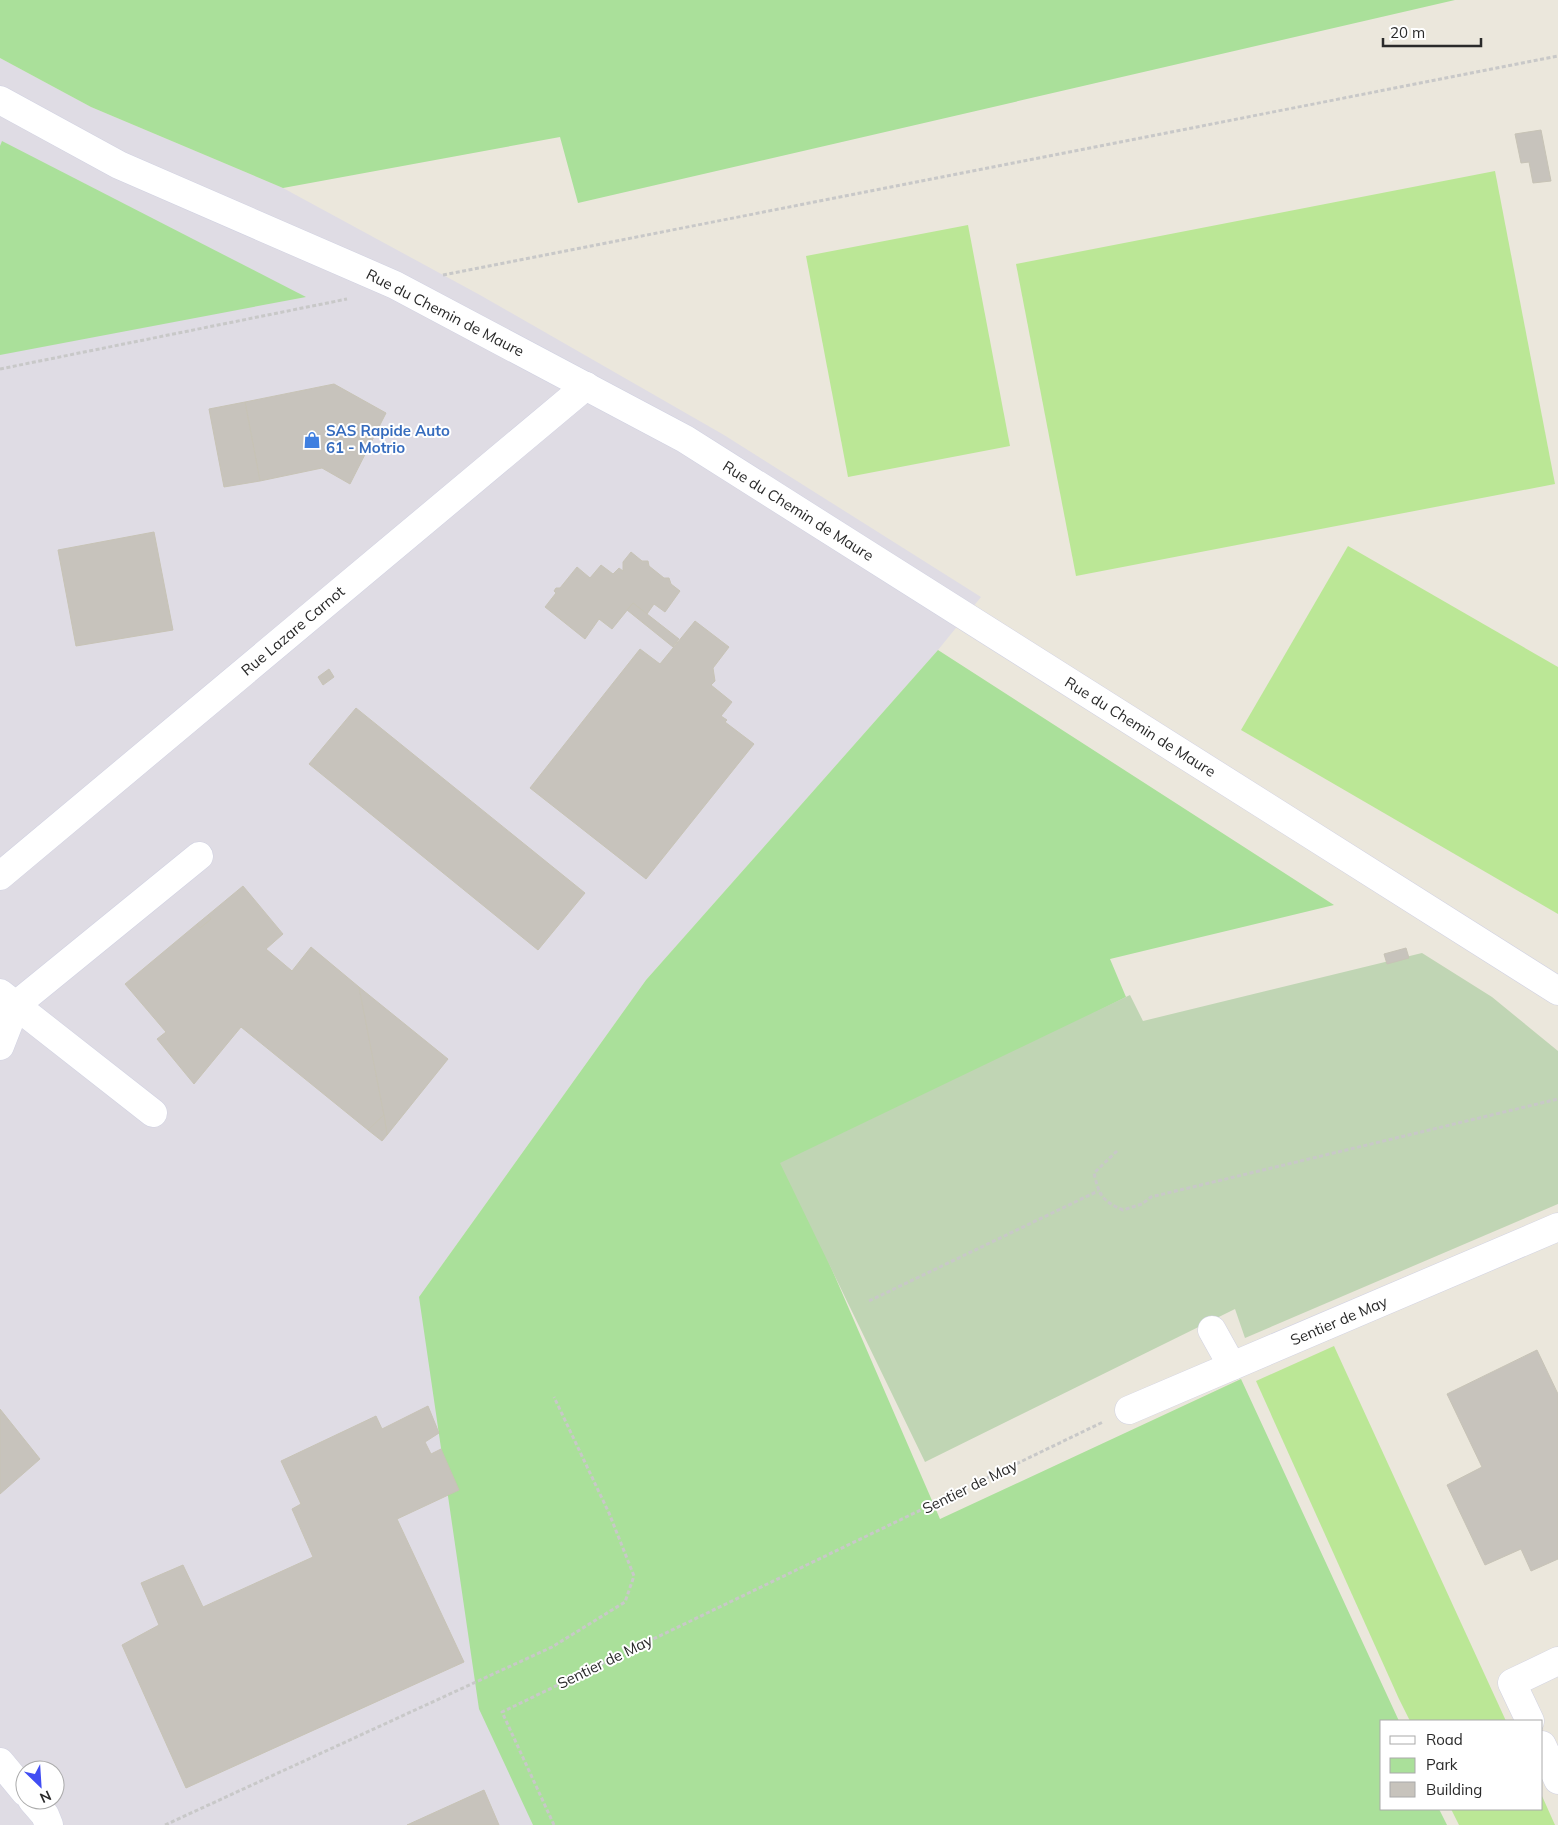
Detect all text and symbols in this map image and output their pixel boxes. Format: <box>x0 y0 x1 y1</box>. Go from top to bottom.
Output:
scale bar <box>1383 15 1480 47</box>
text: 20 m <box>1390 23 1425 42</box>
street label: Rue du Chemin de Maure <box>363 264 527 361</box>
place label: SAS Rapide Auto 61 - Motrio <box>326 421 450 457</box>
shop icon: SAS Rapide Auto 61 - Motrio <box>302 430 322 450</box>
street label: Rue du Chemin de Maure <box>719 456 877 565</box>
street label: Rue Lazare Carnot <box>237 582 348 679</box>
street label: Rue du Chemin de Maure <box>1061 672 1219 781</box>
street label: Sentier de May <box>1287 1292 1390 1350</box>
street label: Sentier de May <box>919 1455 1020 1518</box>
street label: Sentier de May <box>554 1630 655 1693</box>
legend <box>1380 1720 1543 1810</box>
text: Road <box>1426 1730 1463 1749</box>
text: Park <box>1426 1755 1458 1774</box>
north arrow <box>15 1760 65 1810</box>
text: Building <box>1426 1780 1482 1799</box>
text: N <box>37 1786 54 1807</box>

